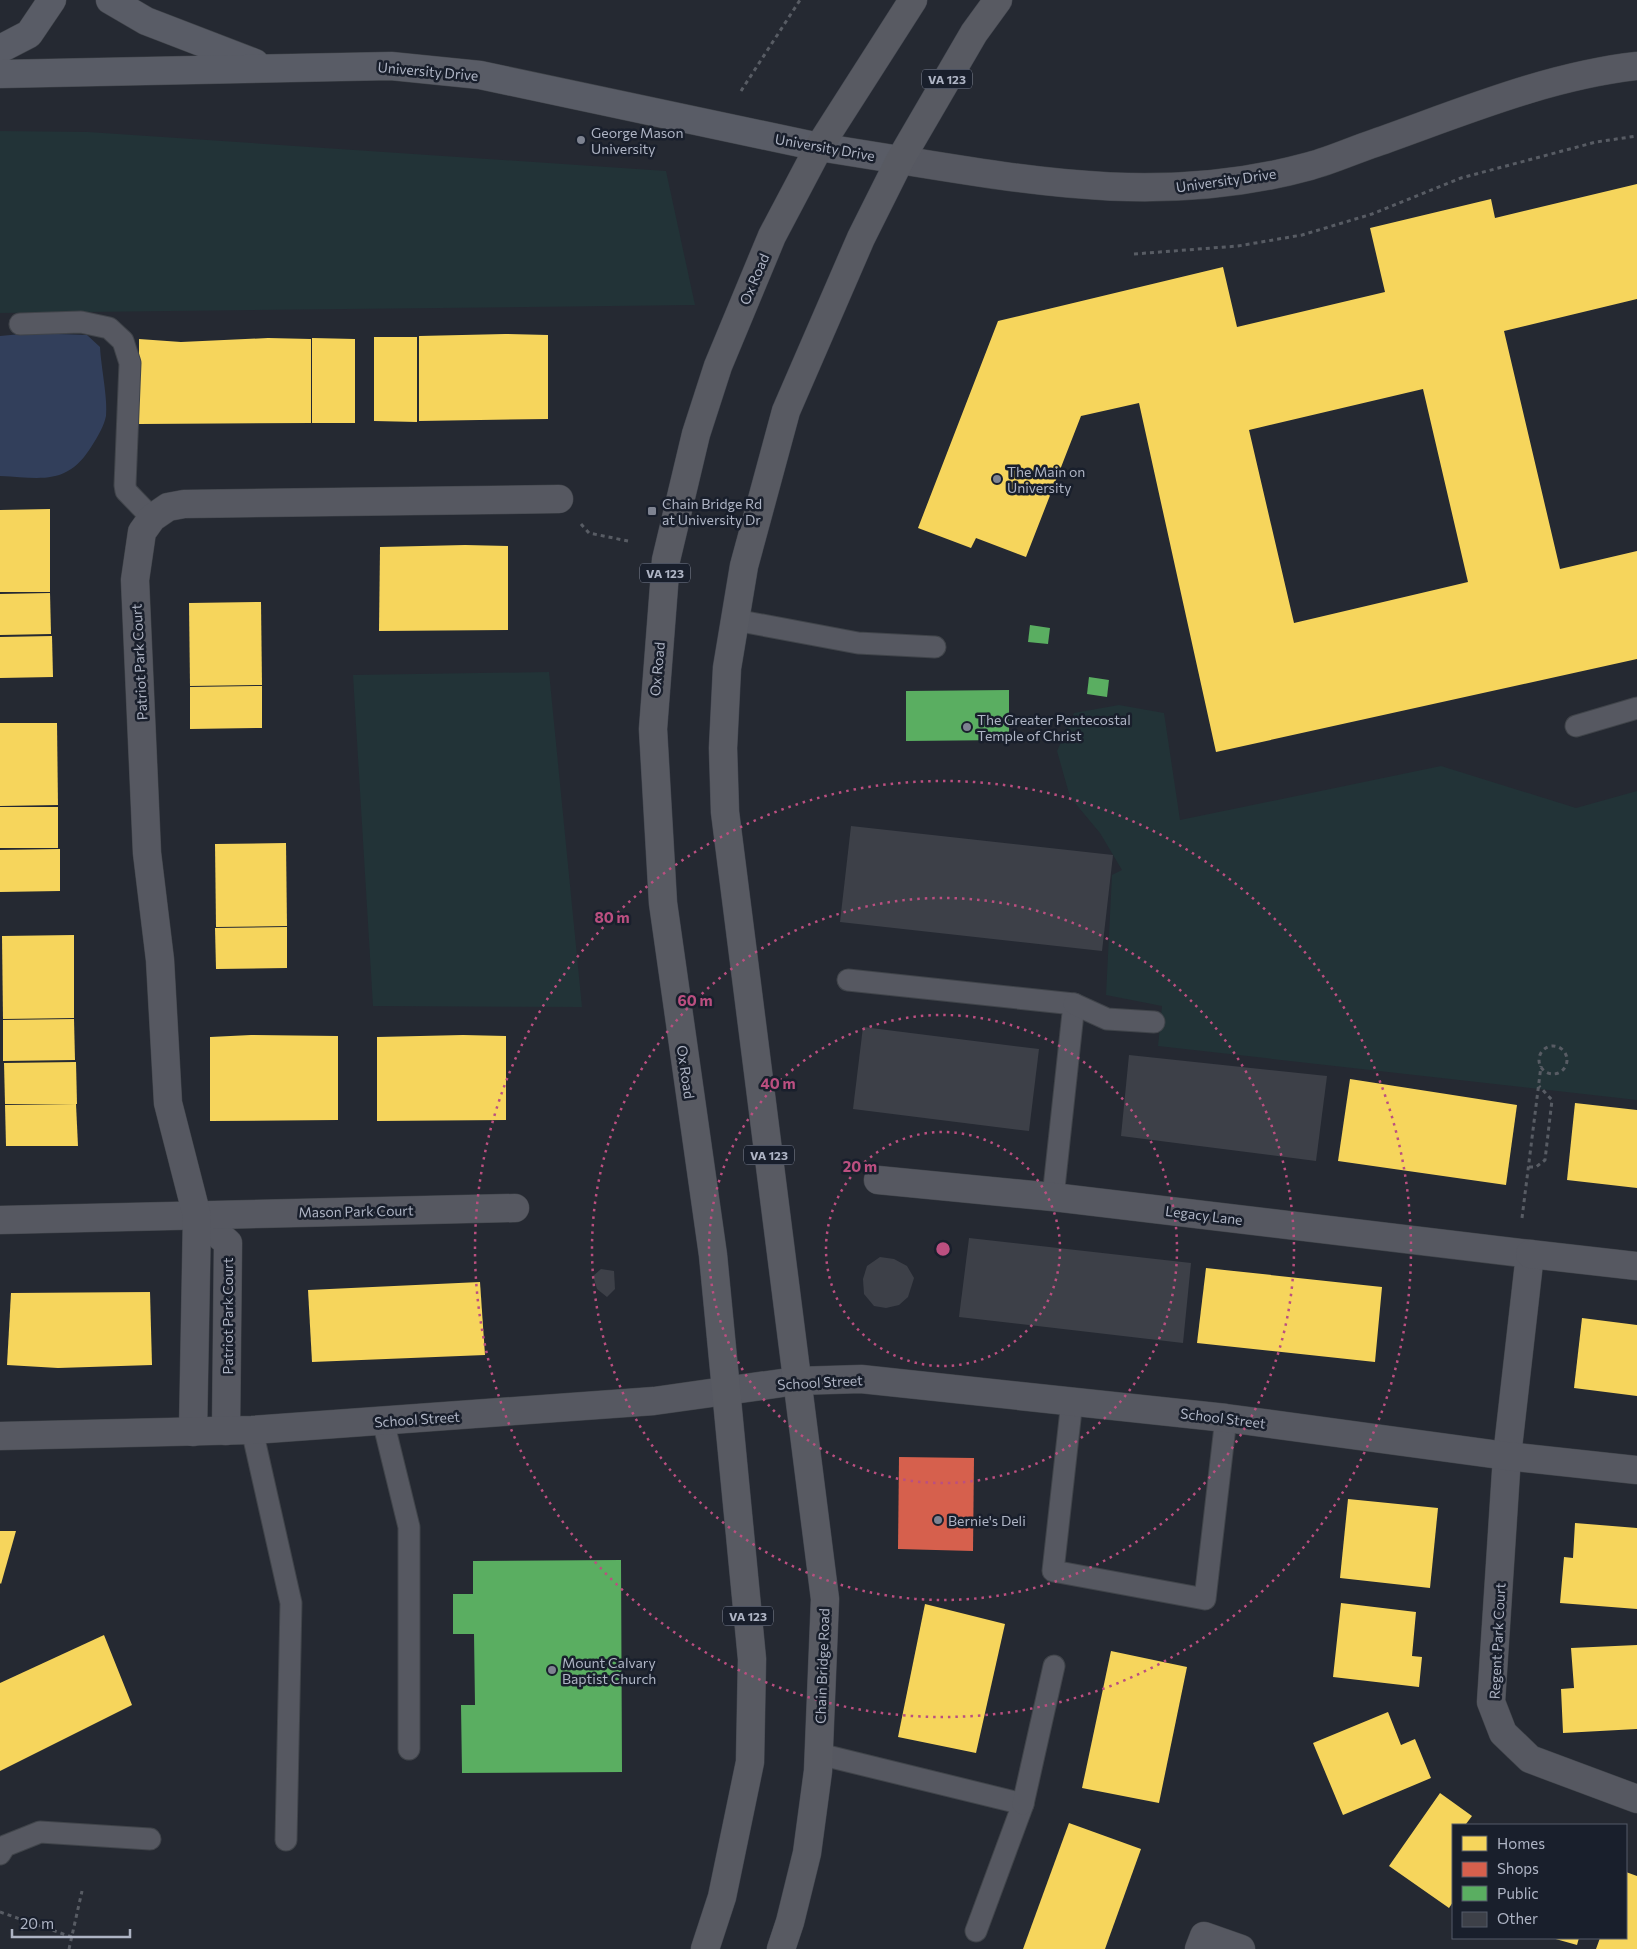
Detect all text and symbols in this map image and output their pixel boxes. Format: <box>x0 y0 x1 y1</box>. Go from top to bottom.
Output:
street label: University Drive <box>377 58 479 84</box>
road number: VA 123 <box>922 70 972 88</box>
place label: George Mason University <box>591 124 683 157</box>
street label: University Drive <box>774 130 876 164</box>
marker: George Mason University <box>575 134 587 146</box>
street label: University Drive <box>1175 165 1277 195</box>
street label: Ox Road <box>736 251 772 307</box>
place label: The Main on University <box>1007 463 1085 496</box>
marker: The Main on University <box>991 473 1003 485</box>
place label: Chain Bridge Rd at University Dr <box>662 495 762 528</box>
marker: Chain Bridge Rd at University Dr <box>646 505 658 517</box>
road number: VA 123 <box>640 564 690 582</box>
street label: Patriot Park Court <box>127 603 151 721</box>
street label: Ox Road <box>646 641 668 697</box>
place label: The Greater Pentecostal Temple of Christ <box>977 711 1131 744</box>
marker: The Greater Pentecostal Temple of Christ <box>961 721 973 733</box>
text: 80 m <box>594 908 630 926</box>
text: 60 m <box>677 991 713 1009</box>
street label: Ox Road <box>674 1044 698 1100</box>
text: 40 m <box>760 1074 796 1092</box>
road number: VA 123 <box>744 1146 794 1164</box>
text: 20 m <box>843 1157 877 1175</box>
street label: Mason Park Court <box>298 1201 414 1221</box>
street label: Legacy Lane <box>1164 1202 1244 1228</box>
centre of rings <box>934 1240 952 1258</box>
street label: Patriot Park Court <box>219 1257 236 1374</box>
street label: School Street <box>777 1371 863 1393</box>
street label: School Street <box>1179 1404 1267 1432</box>
street label: School Street <box>374 1408 461 1430</box>
place label: Bernie's Deli <box>948 1512 1026 1529</box>
marker: Bernie's Deli <box>932 1514 944 1526</box>
street label: Regent Park Court <box>1485 1582 1509 1700</box>
road number: VA 123 <box>723 1606 773 1625</box>
street label: Chain Bridge Road <box>811 1608 833 1724</box>
place label: Mount Calvary Baptist Church <box>562 1654 656 1687</box>
marker: Mount Calvary Baptist Church <box>546 1664 558 1676</box>
legend <box>1452 1824 1627 1939</box>
text: Homes <box>1497 1834 1545 1852</box>
text: Shops <box>1497 1859 1539 1877</box>
text: Public <box>1497 1884 1539 1902</box>
scale bar <box>12 1906 130 1938</box>
text: Other <box>1497 1909 1538 1927</box>
text: 20 m <box>20 1914 54 1932</box>

